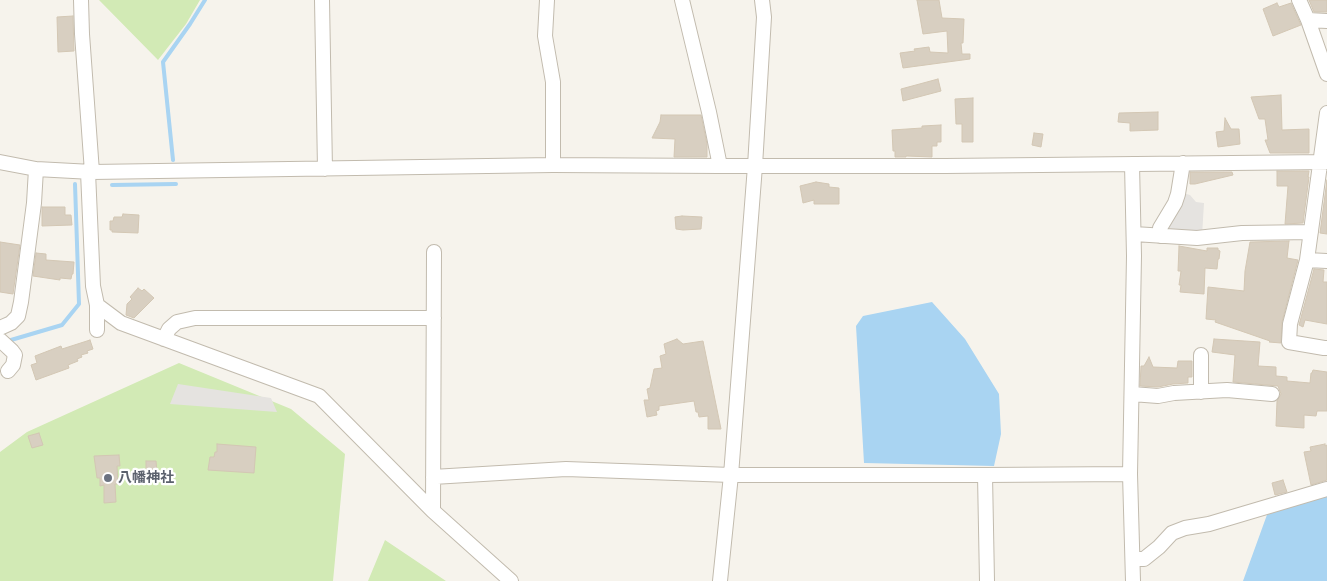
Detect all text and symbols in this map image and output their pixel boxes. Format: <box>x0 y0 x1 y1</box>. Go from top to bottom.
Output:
place label: 八幡神社 <box>118 470 174 486</box>
marker: 八幡神社 <box>102 472 114 484</box>

